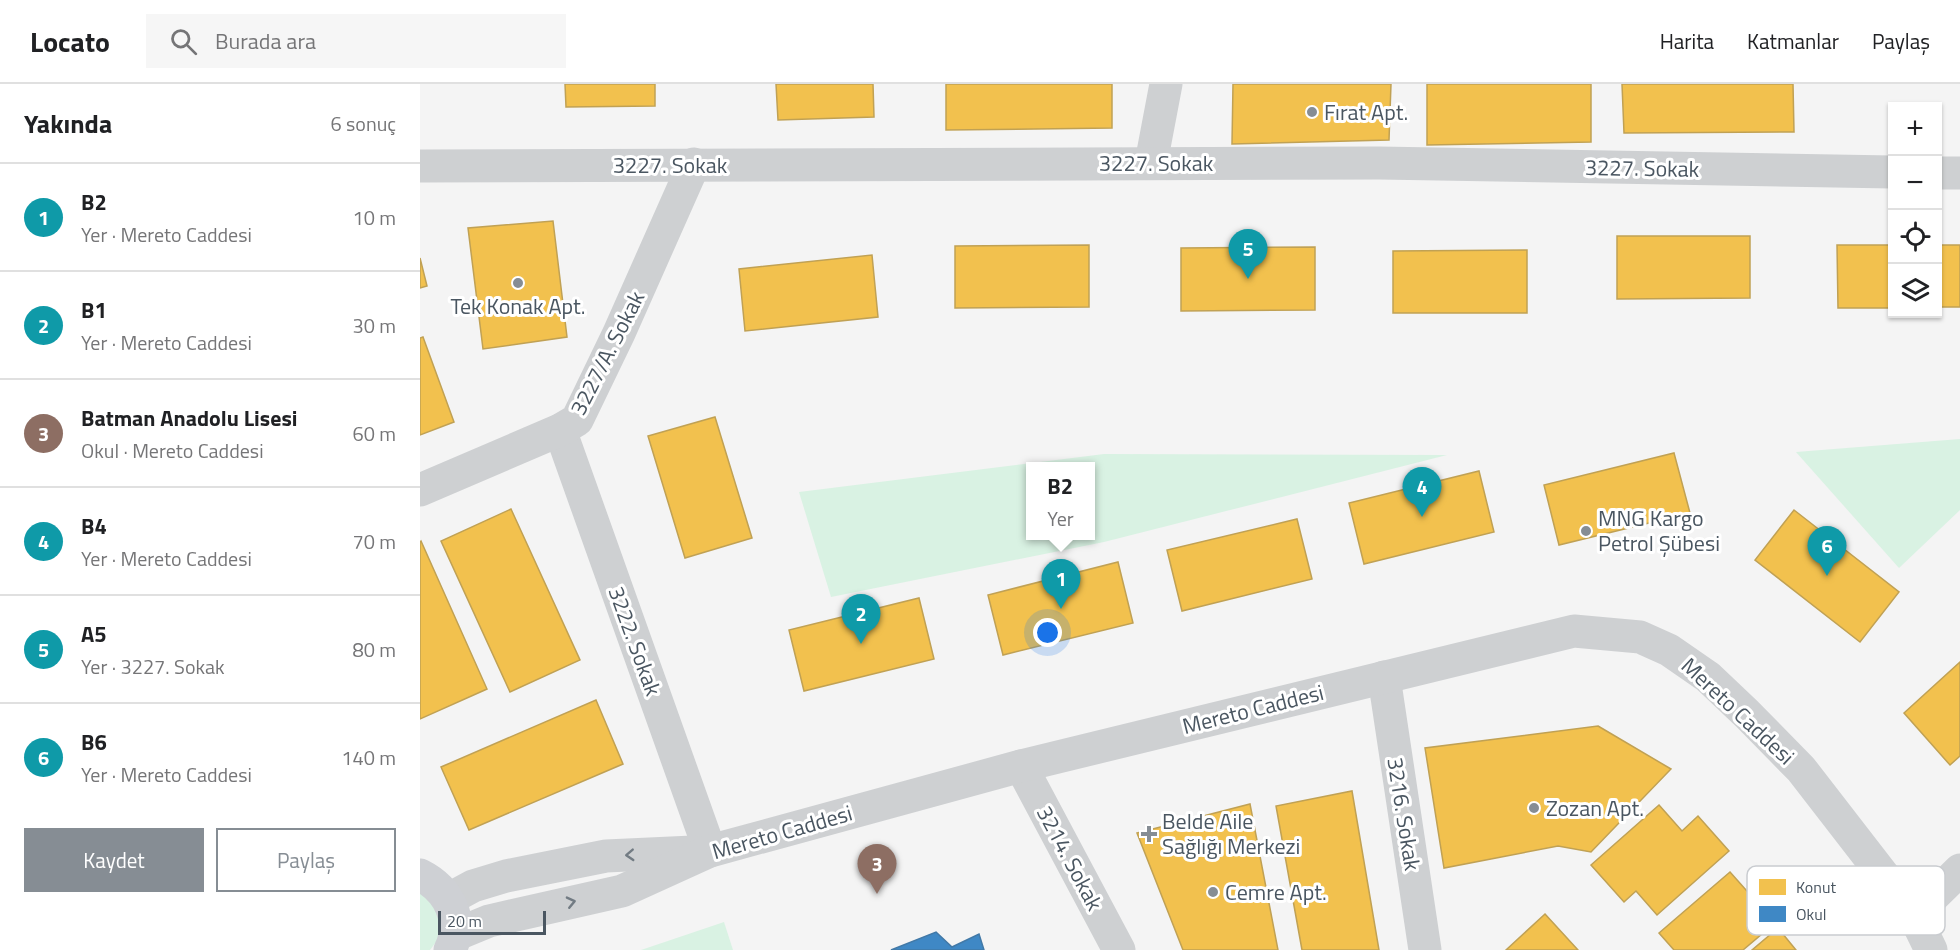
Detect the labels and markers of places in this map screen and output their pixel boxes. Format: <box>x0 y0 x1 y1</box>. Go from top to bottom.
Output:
place label: Fırat Apt. <box>1324 95 1408 129</box>
marker: Fırat Apt. <box>1305 105 1319 119</box>
pin: 5 <box>1228 230 1268 279</box>
marker: Tek Konak Apt. <box>511 276 525 290</box>
place label: Tek Konak Apt. <box>450 289 586 323</box>
pin: 4 <box>1402 468 1442 517</box>
place label: MNG Kargo Petrol Şübesi <box>1598 501 1720 560</box>
marker: MNG Kargo Petrol Şübesi <box>1579 524 1593 538</box>
pin: 6 <box>1808 526 1846 576</box>
pin: 1 <box>1042 560 1080 609</box>
pin: 2 <box>842 594 880 644</box>
place label: Zozan Apt. <box>1546 791 1644 825</box>
marker: Zozan Apt. <box>1527 801 1541 815</box>
place label: Belde Aile Sağlığı Merkezi <box>1162 804 1300 863</box>
marker: Belde Aile Sağlığı Merkezi <box>1140 825 1158 843</box>
pin: 3 <box>858 844 896 894</box>
place label: Cemre Apt. <box>1225 875 1327 909</box>
marker: Cemre Apt. <box>1206 885 1220 899</box>

